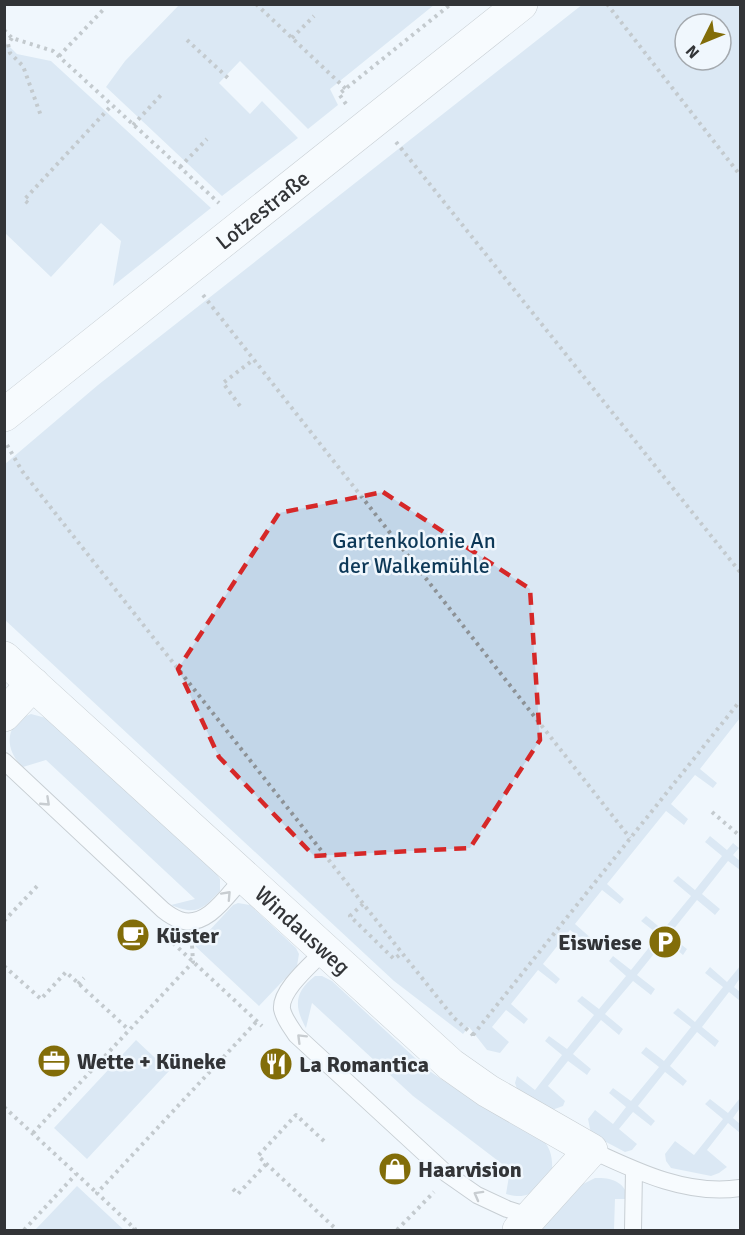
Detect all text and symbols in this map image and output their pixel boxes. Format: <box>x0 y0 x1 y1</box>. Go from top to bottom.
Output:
north arrow <box>673 12 733 72</box>
text: N <box>682 41 704 62</box>
street label: Lotzestraße <box>210 164 315 255</box>
park label: Gartenkolonie An der Walkemühle <box>332 527 496 579</box>
one-way arrow <box>39 794 50 805</box>
street label: Windausweg <box>249 880 356 980</box>
one-way arrow <box>220 891 231 902</box>
cafe icon: Küster <box>115 917 151 953</box>
place label: Küster <box>156 922 219 949</box>
parking icon: Eiswiese <box>647 924 683 960</box>
place label: Eiswiese <box>558 929 642 956</box>
one-way arrow <box>297 1035 308 1046</box>
office icon: Wette + Küneke <box>36 1043 72 1079</box>
restaurant icon: La Romantica <box>258 1046 294 1082</box>
place label: Wette + Küneke <box>77 1048 226 1075</box>
place label: La Romantica <box>299 1051 429 1078</box>
shop icon: Haarvision <box>377 1151 413 1187</box>
place label: Haarvision <box>418 1156 522 1183</box>
one-way arrow <box>474 1191 484 1202</box>

